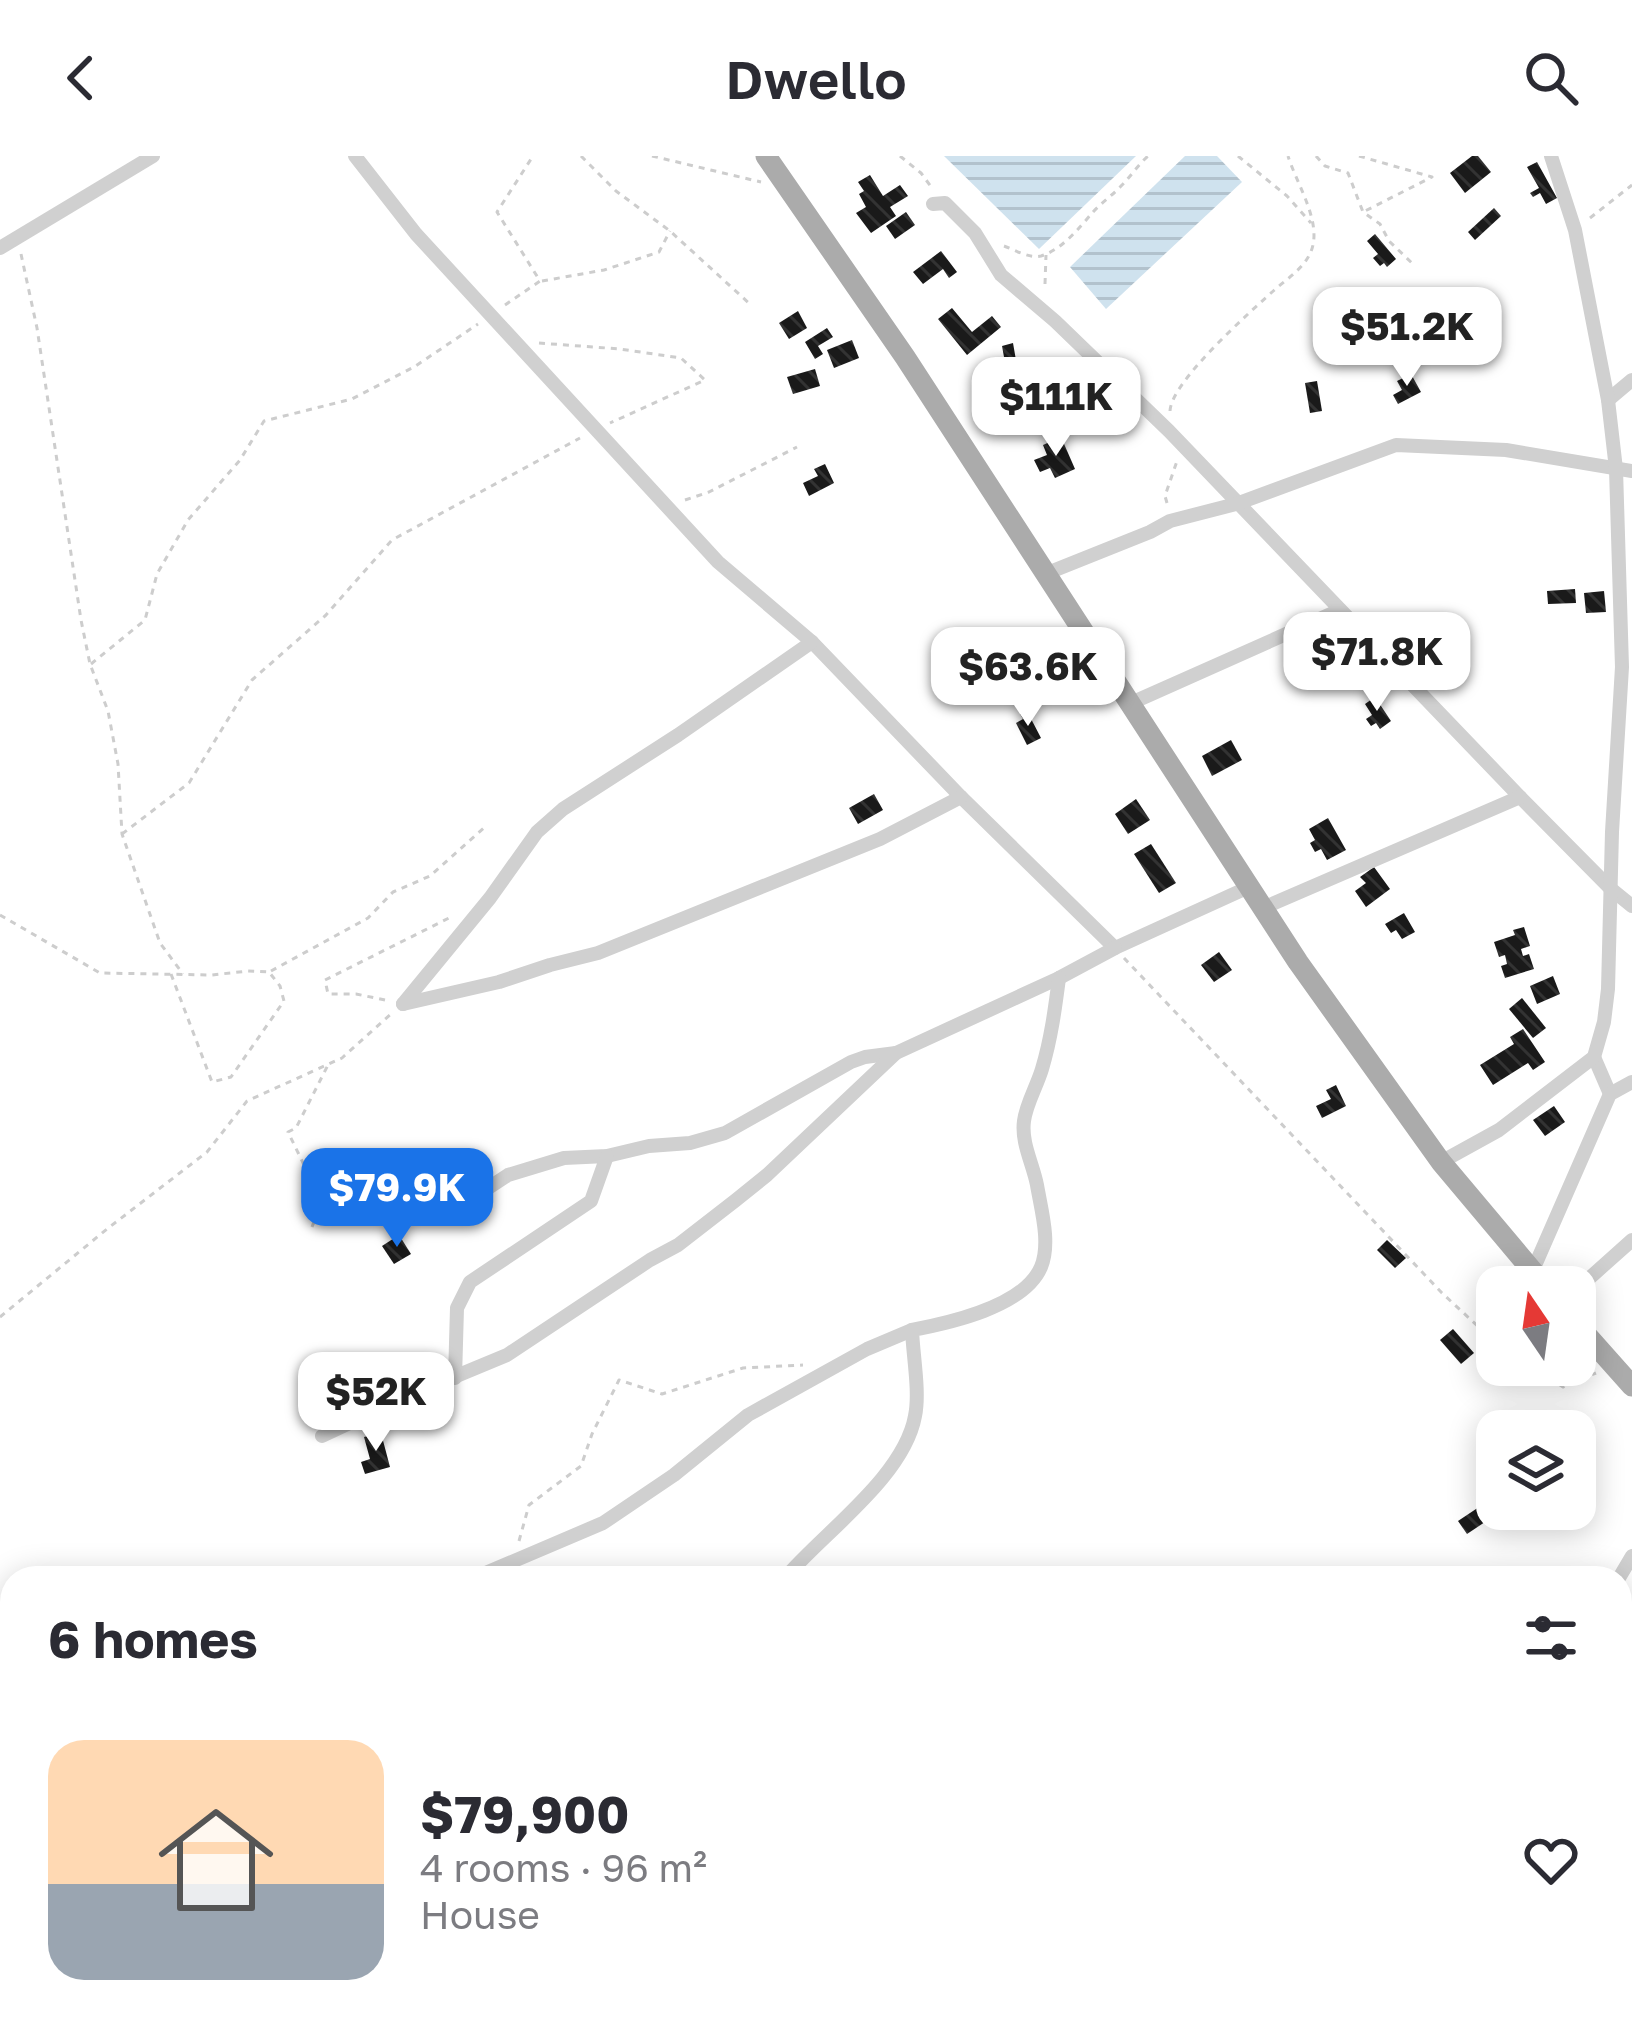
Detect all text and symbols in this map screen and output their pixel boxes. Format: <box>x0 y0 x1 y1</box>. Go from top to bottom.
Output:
icon: back <box>48 45 114 111</box>
icon: search <box>1518 45 1584 111</box>
text: Dwello <box>725 46 907 111</box>
pin: $51.2K <box>1309 287 1505 389</box>
text: $51.2K <box>1340 302 1474 349</box>
pin: $111K <box>972 357 1140 459</box>
text: $111K <box>999 372 1113 419</box>
pin: $71.8K <box>1279 612 1475 714</box>
pin: $63.6K <box>930 627 1126 729</box>
text: $71.8K <box>1310 627 1444 674</box>
text: $63.6K <box>958 642 1098 689</box>
pin: $79.9K <box>299 1148 495 1250</box>
text: $79.9K <box>328 1163 466 1210</box>
north arrow <box>1476 1266 1596 1386</box>
map controls <box>1476 1266 1596 1530</box>
pin: $52K <box>305 1352 447 1454</box>
text: $52K <box>325 1367 427 1414</box>
button: layers <box>1476 1410 1596 1530</box>
icon: filters <box>1518 1605 1584 1671</box>
text: 6 homes <box>48 1608 258 1669</box>
text: $79,900 <box>420 1783 629 1844</box>
icon: home <box>144 1788 288 1932</box>
icon: heart <box>1518 1827 1584 1893</box>
text: 4 rooms · 96 m² <box>420 1844 707 1891</box>
text: House <box>420 1891 540 1938</box>

